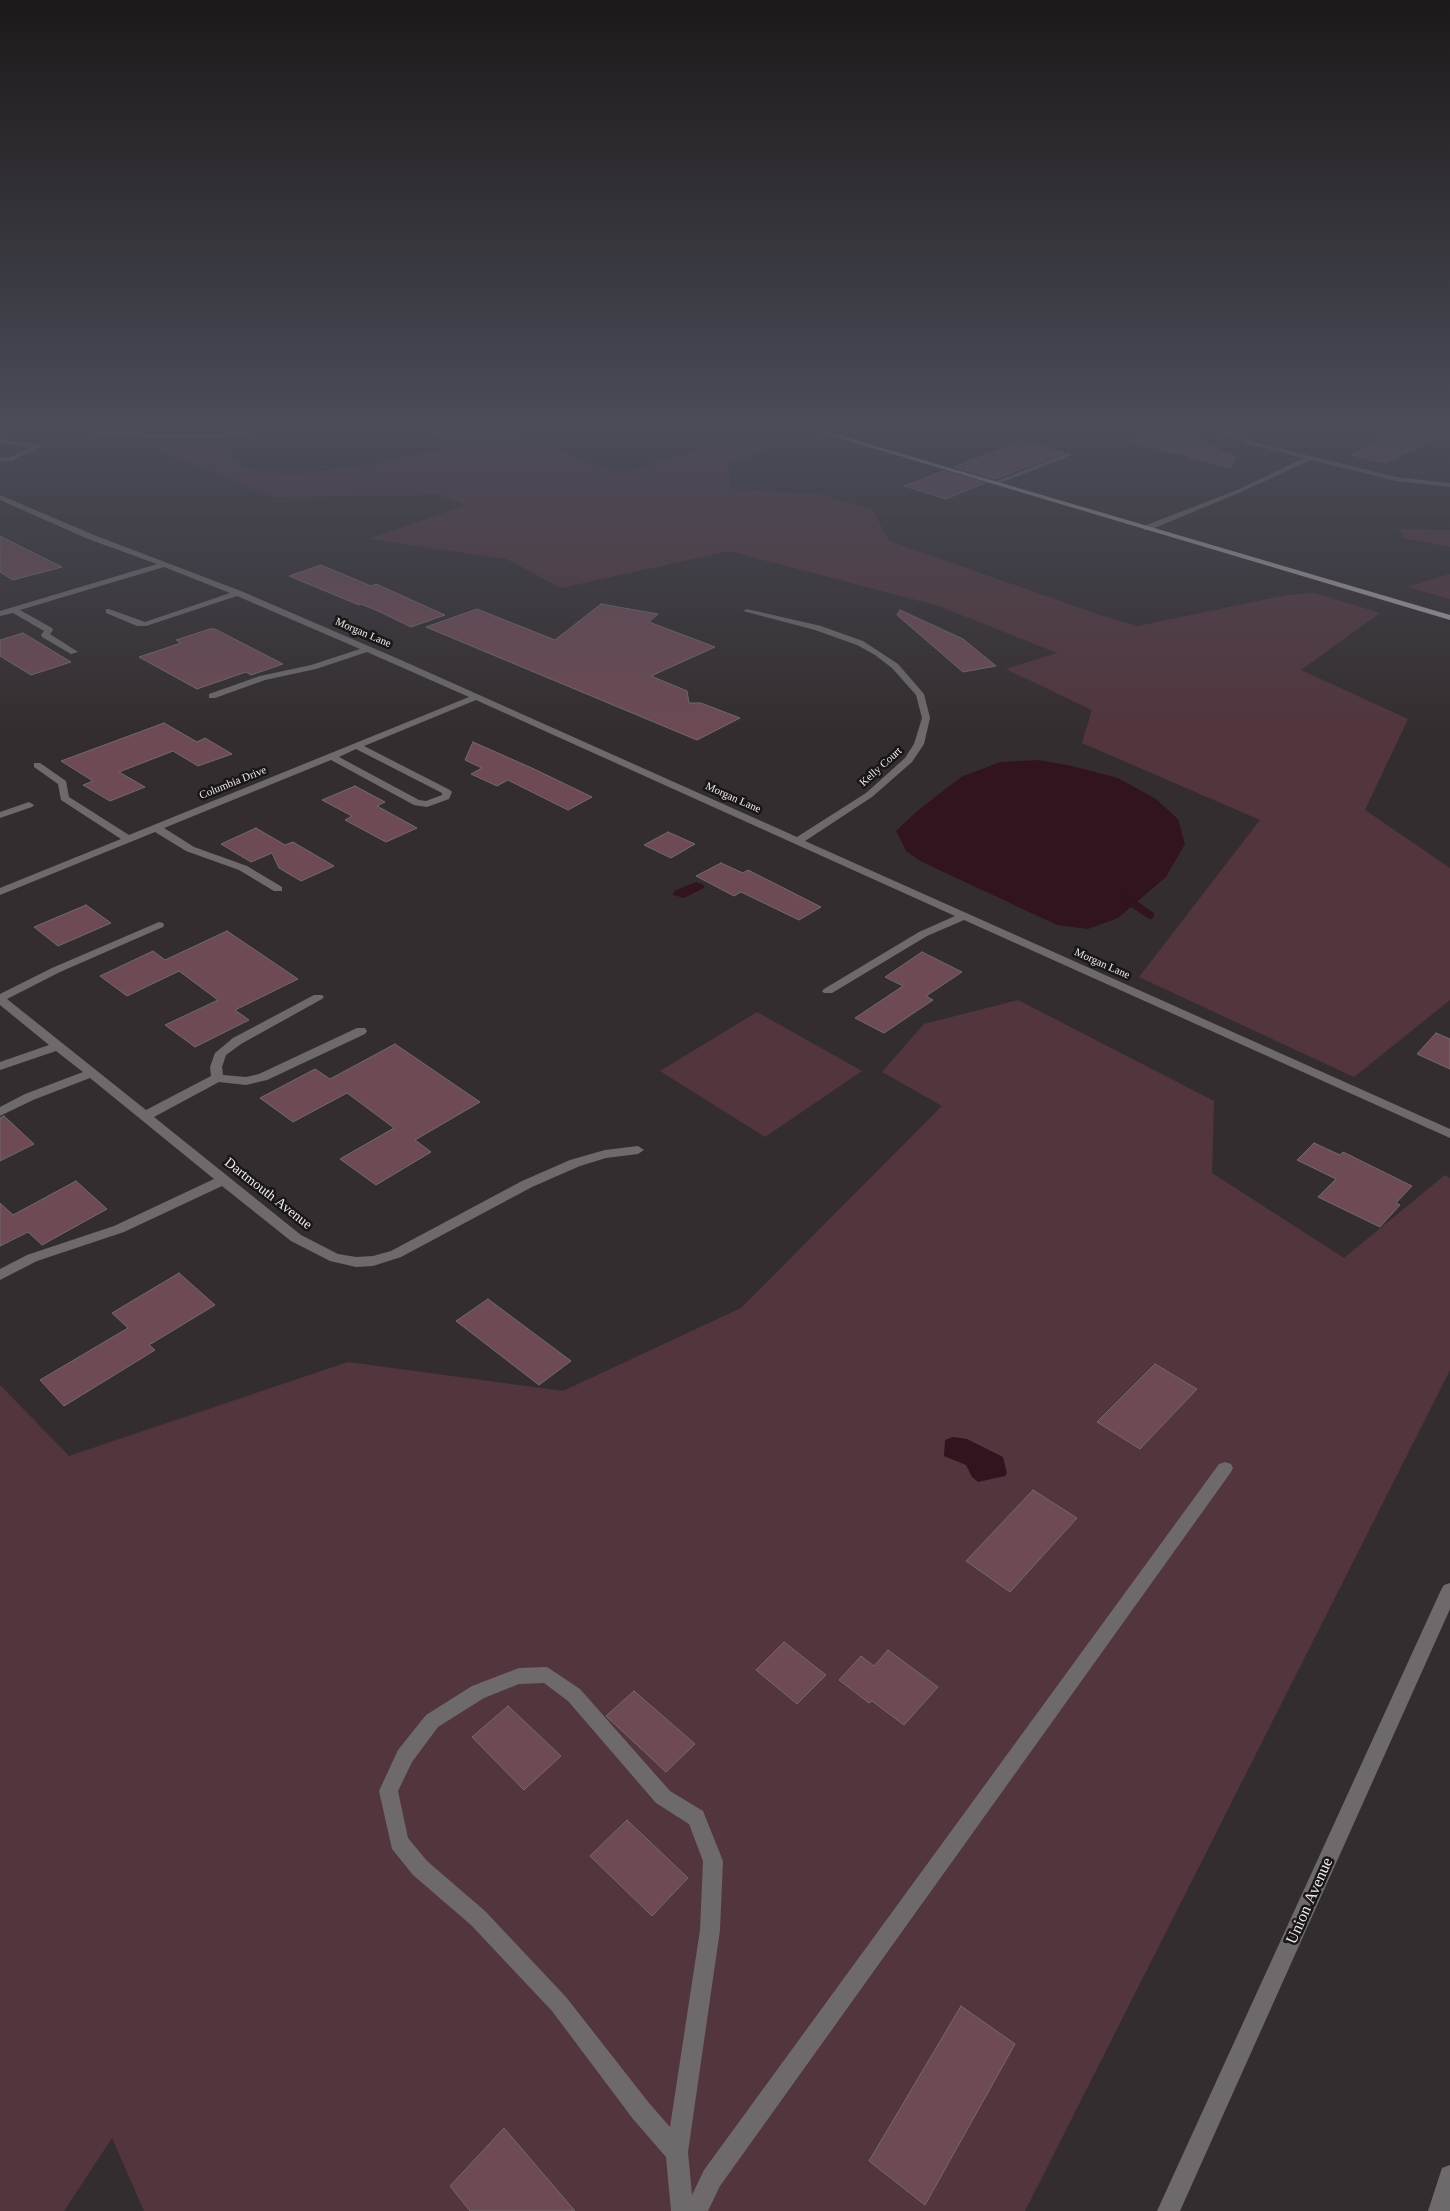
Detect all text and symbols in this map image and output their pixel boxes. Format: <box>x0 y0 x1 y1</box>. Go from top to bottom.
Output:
street label: Morgan Lane <box>333 615 393 651</box>
street label: Kelly Court <box>857 745 905 789</box>
street label: Columbia Drive <box>198 764 268 802</box>
street label: Morgan Lane <box>703 780 763 816</box>
street label: Morgan Lane <box>1072 946 1132 982</box>
street label: Dartmouth Avenue <box>221 1155 315 1233</box>
street label: Union Avenue <box>1282 1855 1338 1947</box>

